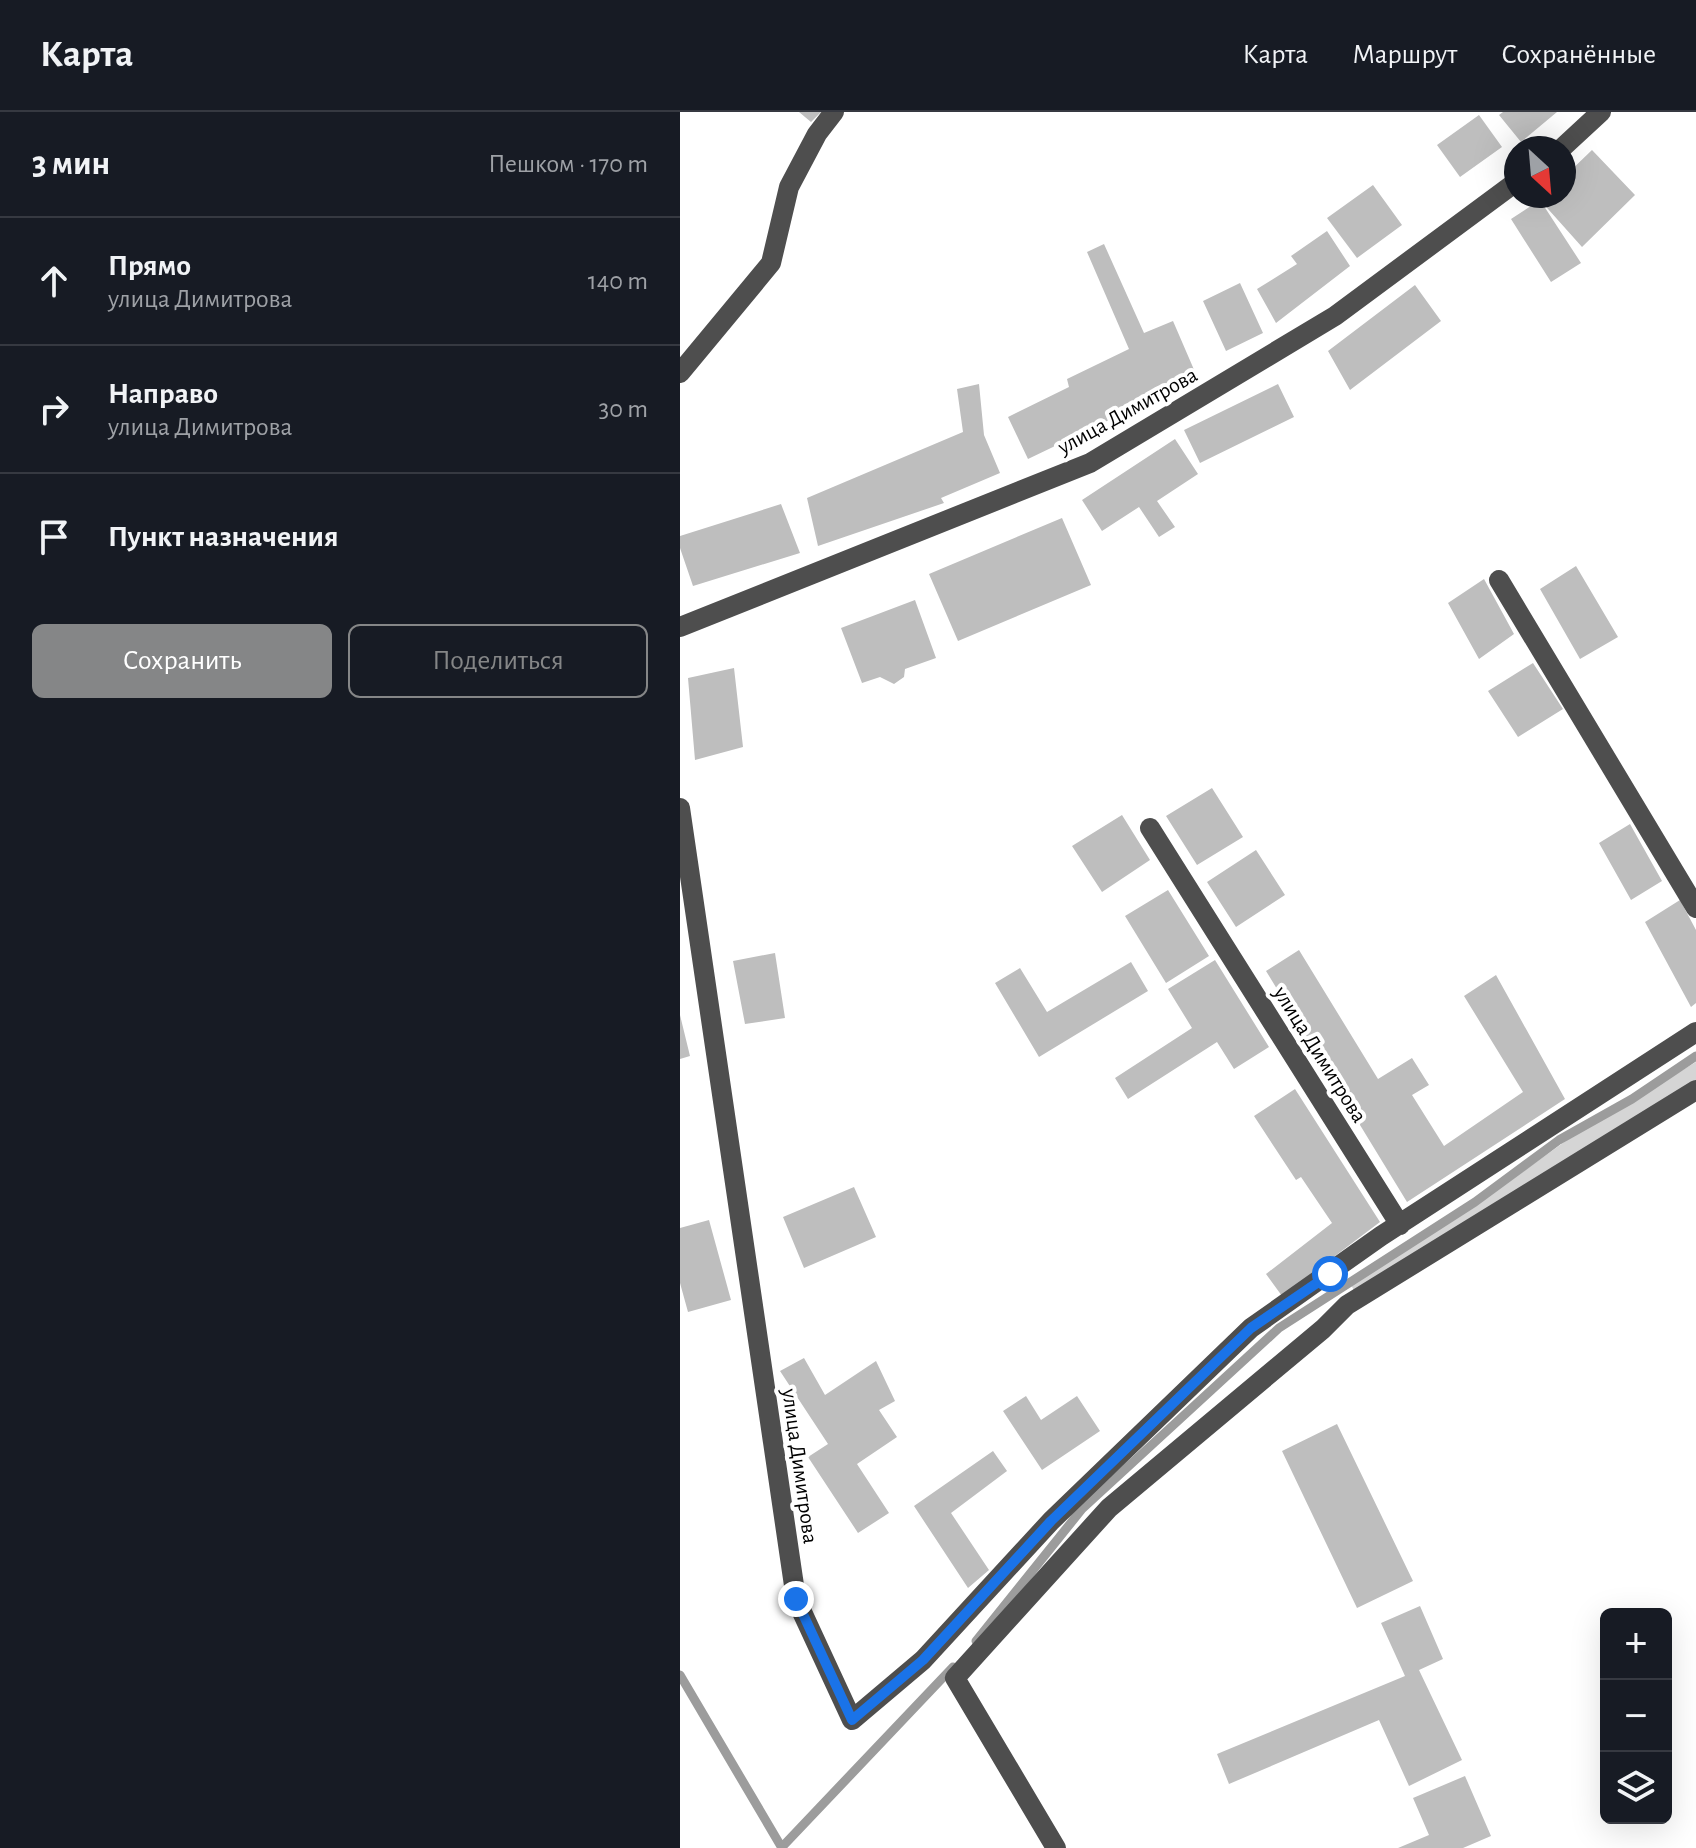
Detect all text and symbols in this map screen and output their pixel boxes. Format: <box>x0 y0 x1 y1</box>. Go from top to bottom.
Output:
text: Карта <box>40 36 133 74</box>
text: Карта <box>1242 41 1308 69</box>
text: Маршрут <box>1352 41 1457 69</box>
text: Сохранённые <box>1501 41 1656 69</box>
north arrow <box>1504 136 1576 208</box>
text: 3 мин <box>32 147 110 181</box>
text: Пешком · 170 m <box>488 151 648 177</box>
text: Прямо <box>108 251 191 281</box>
icon: ahead <box>32 259 76 303</box>
text: 140 m <box>588 268 648 294</box>
text: улица Димитрова <box>108 286 292 312</box>
street label: улица Димитрова <box>1053 363 1201 459</box>
text: Направо <box>108 379 218 409</box>
icon: right <box>32 387 76 431</box>
text: 30 m <box>598 396 648 422</box>
text: улица Димитрова <box>108 414 292 440</box>
icon: arrive <box>32 515 76 559</box>
text: Пункт назначения <box>108 522 339 552</box>
button: Сохранить <box>32 624 332 698</box>
button: Поделиться <box>348 624 648 698</box>
street label: улица Димитрова <box>1269 982 1371 1127</box>
route start <box>1312 1256 1348 1292</box>
street label: улица Димитрова <box>778 1386 822 1545</box>
route end <box>778 1581 814 1617</box>
map controls <box>1600 1608 1672 1824</box>
button: + <box>1600 1608 1672 1680</box>
button: − <box>1600 1680 1672 1752</box>
button: layers <box>1600 1752 1672 1824</box>

